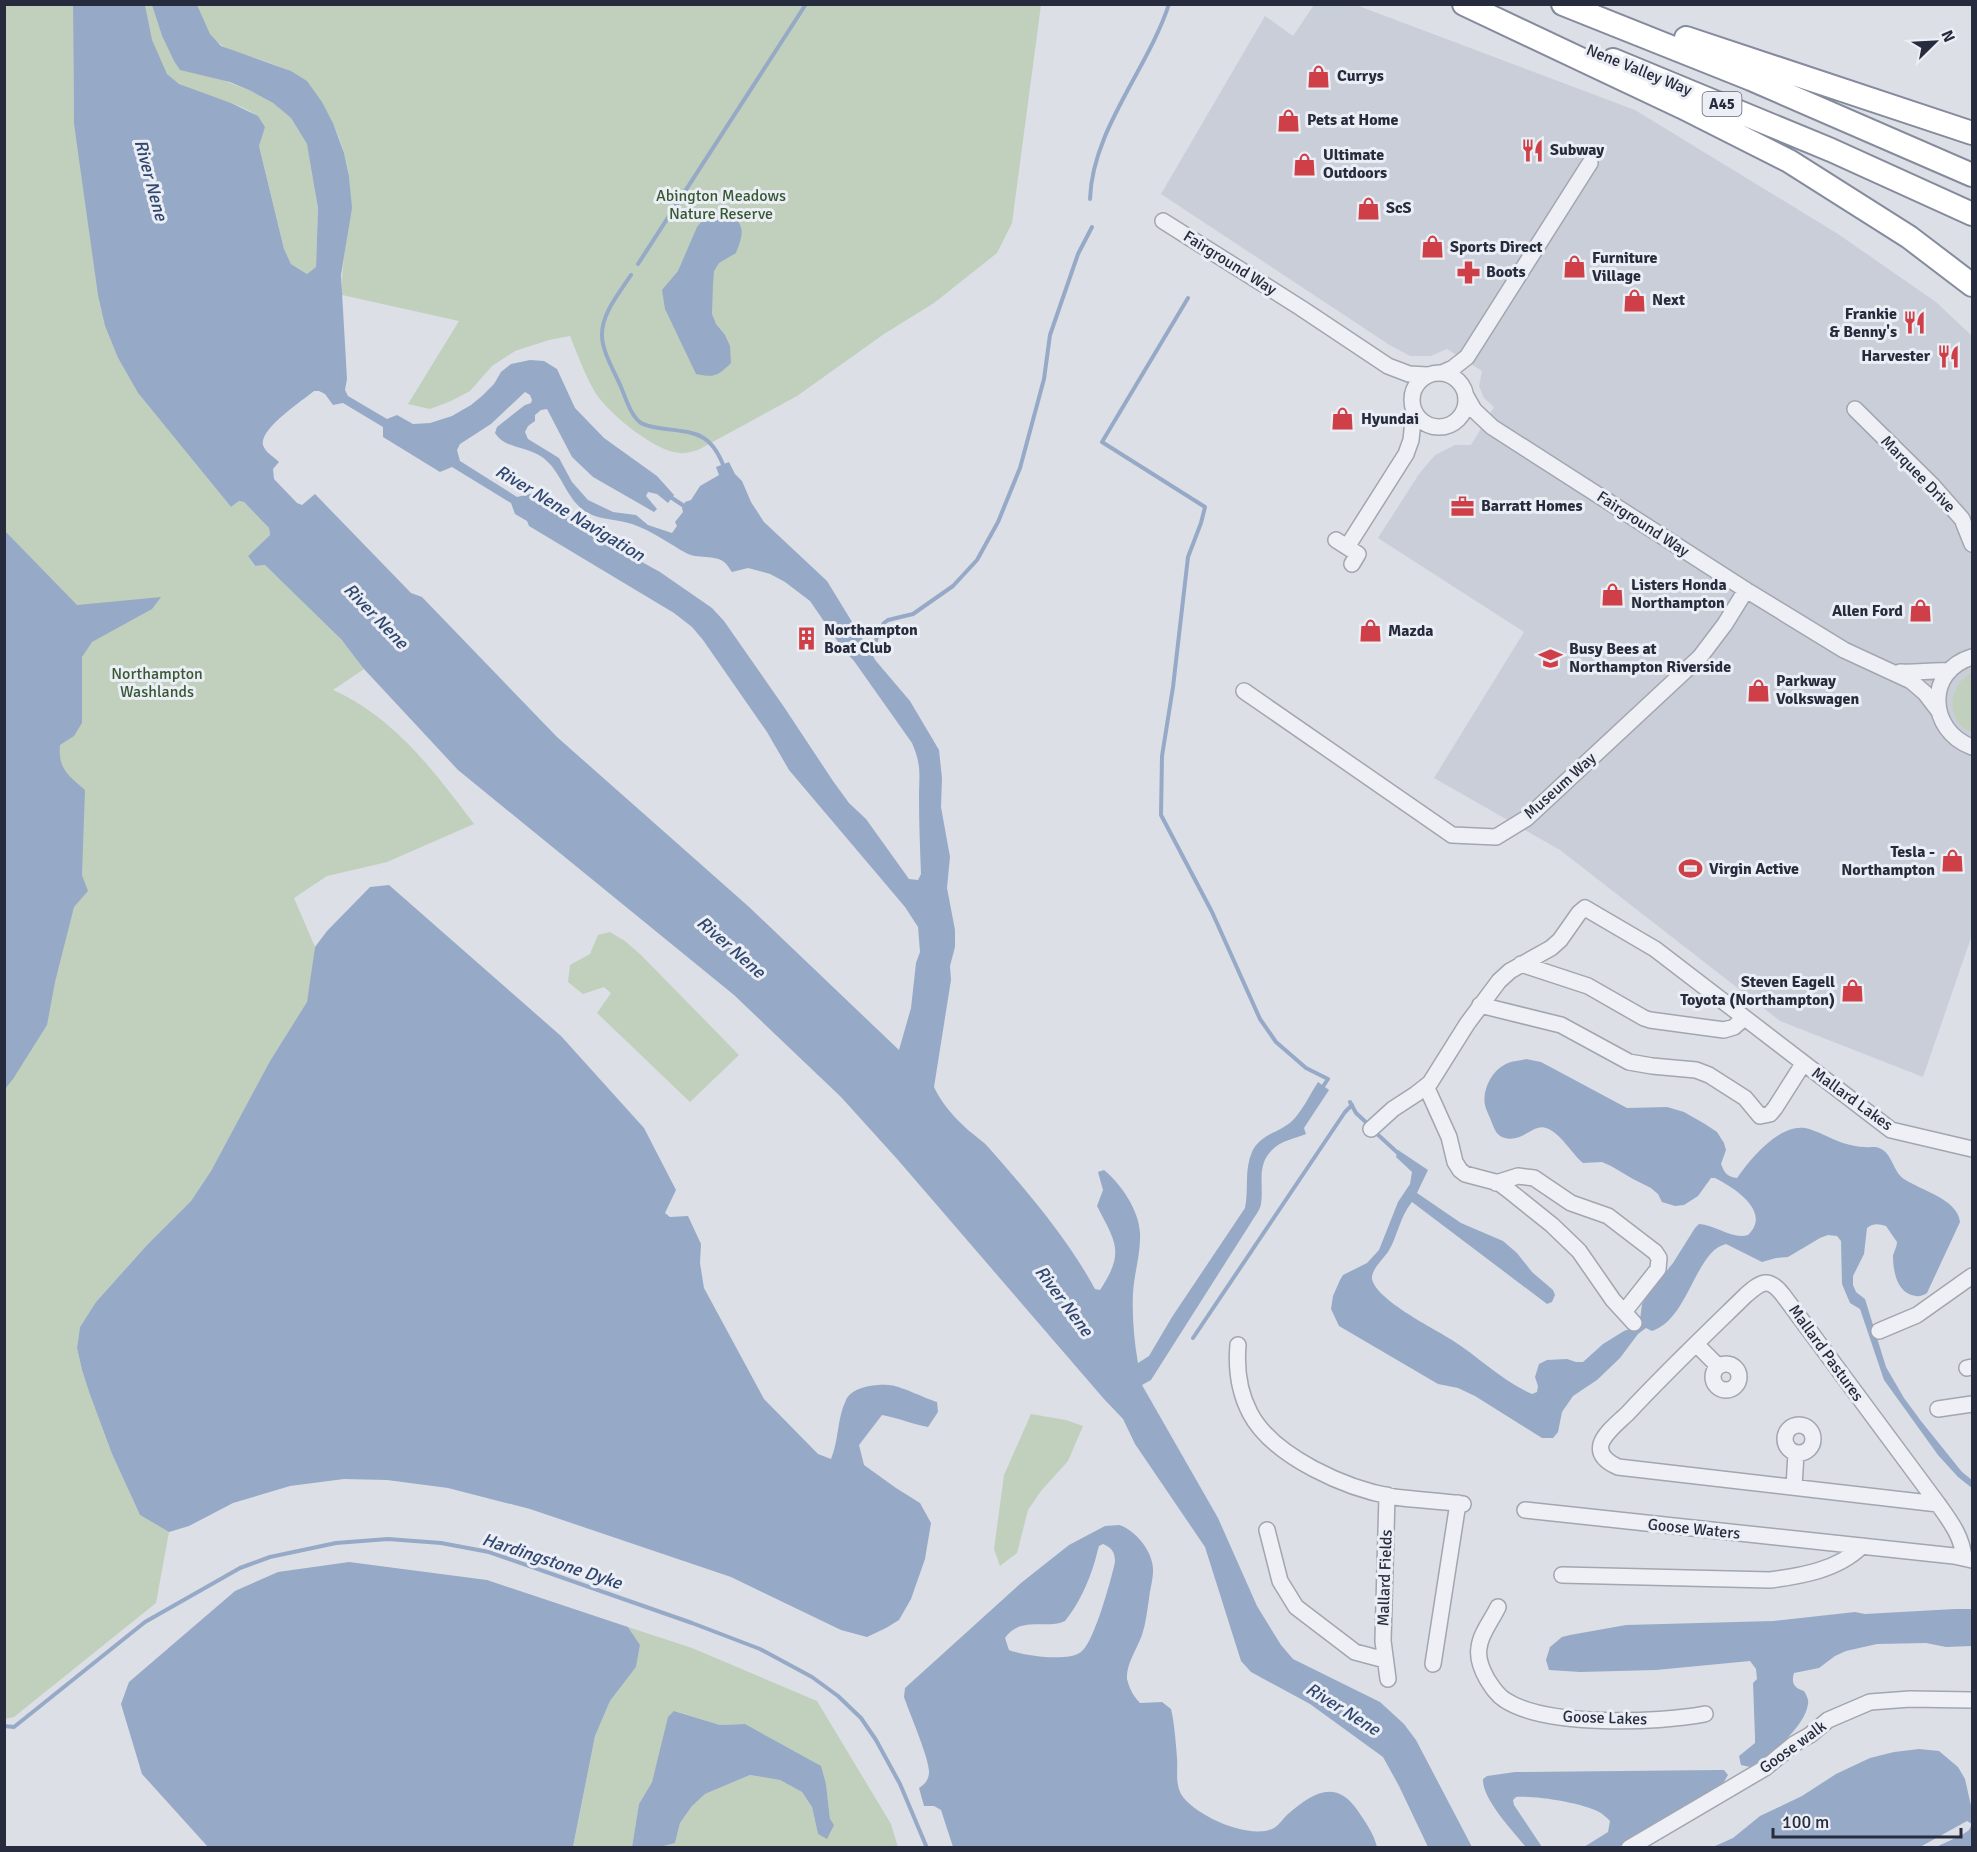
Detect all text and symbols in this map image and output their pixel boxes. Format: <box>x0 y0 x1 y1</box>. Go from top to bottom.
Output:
north arrow <box>1905 12 1965 72</box>
text: N <box>1936 27 1959 45</box>
street label: Nene Valley Way <box>1583 40 1695 100</box>
shop icon: Currys <box>1306 63 1332 89</box>
place label: Currys <box>1337 66 1384 86</box>
road number: A45 <box>1702 92 1742 116</box>
shop icon: Pets at Home <box>1276 107 1302 133</box>
place label: Pets at Home <box>1307 110 1398 130</box>
water label: River Nene <box>130 137 173 224</box>
restaurant icon: Subway <box>1519 137 1545 163</box>
place label: Subway <box>1550 140 1604 160</box>
place label: Ultimate Outdoors <box>1323 145 1387 183</box>
shop icon: Ultimate Outdoors <box>1292 151 1318 177</box>
park label: Abington Meadows Nature Reserve <box>656 186 786 224</box>
shop icon: ScS <box>1355 195 1381 221</box>
place label: ScS <box>1386 198 1412 218</box>
street label: Fairground Way <box>1180 226 1281 300</box>
shop icon: Sports Direct <box>1419 234 1445 260</box>
place label: Sports Direct <box>1450 237 1543 257</box>
place label: Furniture Village <box>1592 248 1658 286</box>
shop icon: Furniture Village <box>1561 254 1587 280</box>
pharmacy icon: Boots <box>1455 259 1481 285</box>
place label: Boots <box>1486 262 1526 282</box>
shop icon: Next <box>1621 287 1647 313</box>
place label: Next <box>1652 290 1685 310</box>
place label: Frankie & Benny's <box>1829 304 1897 342</box>
restaurant icon: Frankie & Benny's <box>1902 310 1928 336</box>
restaurant icon: Harvester <box>1935 343 1961 369</box>
place label: Harvester <box>1861 346 1931 366</box>
shop icon: Hyundai <box>1330 406 1356 432</box>
place label: Hyundai <box>1361 409 1419 429</box>
street label: Marquee Drive <box>1876 431 1960 517</box>
water label: River Nene Navigation <box>492 460 650 567</box>
street label: Fairground Way <box>1593 487 1693 562</box>
office icon: Barratt Homes <box>1450 493 1476 519</box>
place label: Barratt Homes <box>1481 496 1583 516</box>
place label: Listers Honda Northampton <box>1631 575 1727 613</box>
water label: River Nene <box>339 578 413 654</box>
shop icon: Listers Honda Northampton <box>1600 581 1626 607</box>
shop icon: Allen Ford <box>1908 598 1934 624</box>
place label: Allen Ford <box>1832 601 1903 621</box>
shop icon: Mazda <box>1357 618 1383 644</box>
place label: Northampton Boat Club <box>824 620 918 658</box>
place label: Mazda <box>1388 621 1433 641</box>
building icon: Northampton Boat Club <box>793 626 819 652</box>
place label: Busy Bees at Northampton Riverside <box>1569 639 1731 677</box>
school or university icon: Busy Bees at Northampton Riverside <box>1538 645 1564 671</box>
park label: Northampton Washlands <box>111 664 203 702</box>
place label: Parkway Volkswagen <box>1776 671 1859 709</box>
shop icon: Parkway Volkswagen <box>1745 677 1771 703</box>
street label: Museum Way <box>1520 748 1601 824</box>
place label: Tesla - Northampton <box>1841 842 1935 880</box>
shop icon: Tesla - Northampton <box>1940 848 1966 874</box>
sports icon: Virgin Active <box>1678 856 1704 882</box>
place label: Virgin Active <box>1709 859 1799 879</box>
water label: River Nene <box>692 911 770 983</box>
place label: Steven Eagell Toyota (Northampton) <box>1680 972 1835 1010</box>
shop icon: Steven Eagell Toyota (Northampton) <box>1840 978 1866 1004</box>
street label: Mallard Lakes <box>1808 1063 1896 1135</box>
water label: River Nene <box>1030 1261 1098 1342</box>
street label: Mallard Pastures <box>1784 1301 1868 1405</box>
street label: Goose Waters <box>1647 1514 1741 1544</box>
water label: Hardingstone Dyke <box>479 1528 625 1594</box>
street label: Mallard Fields <box>1373 1529 1397 1627</box>
water label: River Nene <box>1302 1678 1385 1741</box>
street label: Goose Lakes <box>1562 1707 1648 1729</box>
street label: Goose walk <box>1756 1716 1830 1778</box>
scale bar <box>1773 1801 1960 1839</box>
text: 100 m <box>1782 1811 1829 1833</box>

